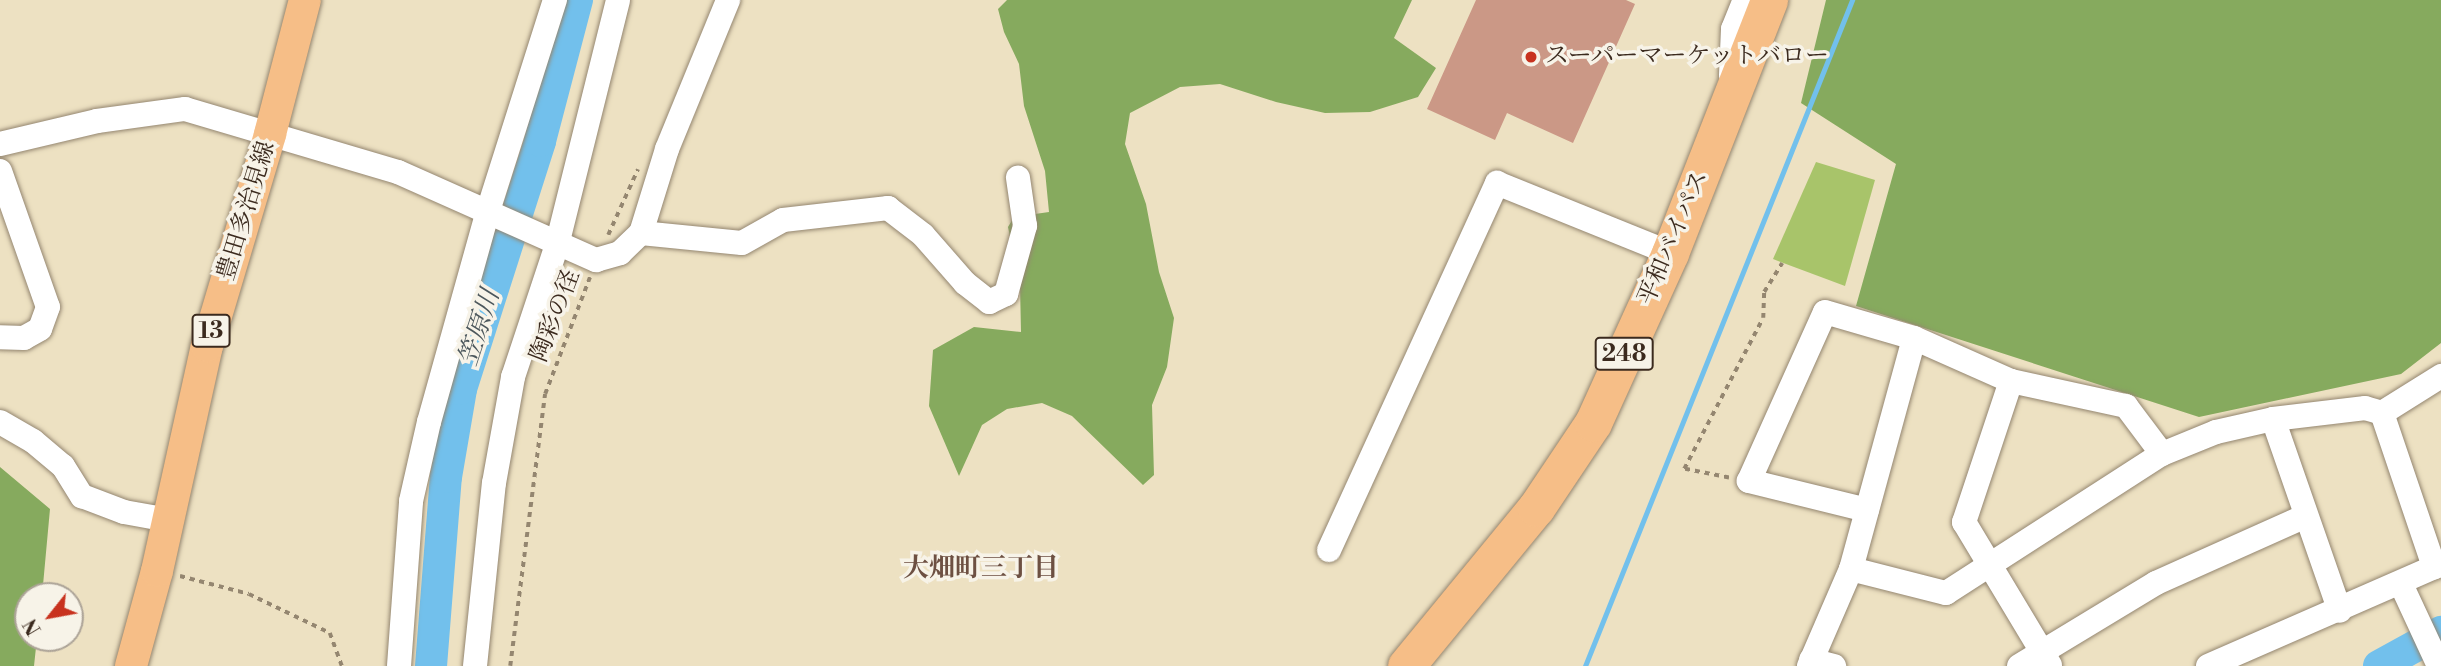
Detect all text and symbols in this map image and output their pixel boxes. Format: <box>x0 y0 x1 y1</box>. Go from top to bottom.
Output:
place label: スーパーマーケットバロー <box>1545 43 1832 71</box>
marker: スーパーマーケットバロー <box>1523 49 1539 65</box>
street label: 豊田多治見線 <box>212 138 282 284</box>
street label: 平和バイパス <box>1633 166 1715 310</box>
street label: 陶彩の径 <box>525 266 587 366</box>
water label: 笠原川 <box>453 286 507 370</box>
road number: 13 <box>190 312 232 350</box>
road number: 248 <box>1594 334 1654 374</box>
district label: 大畑町三丁目 <box>903 553 1059 585</box>
north arrow <box>14 582 84 652</box>
text: N <box>19 614 47 639</box>

